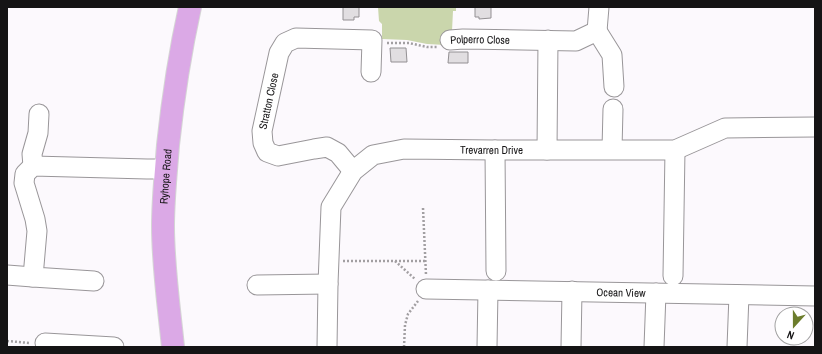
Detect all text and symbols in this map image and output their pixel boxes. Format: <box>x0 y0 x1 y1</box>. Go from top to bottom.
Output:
street label: Polperro Close <box>450 32 510 47</box>
street label: Stratton Close <box>256 72 281 131</box>
street label: Trevarren Drive <box>460 143 523 157</box>
street label: Ryhope Road <box>157 148 175 205</box>
street label: Ocean View <box>596 285 646 300</box>
north arrow <box>774 306 814 346</box>
text: N <box>785 328 796 343</box>

